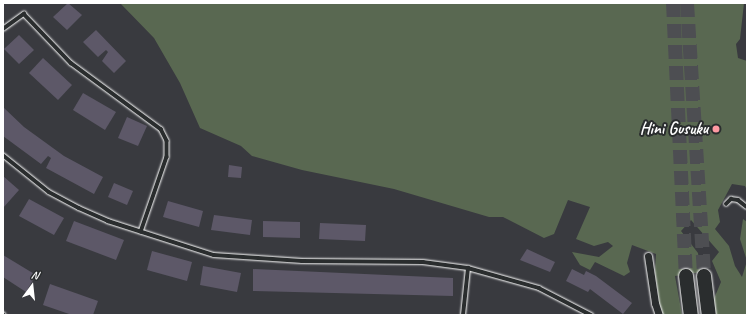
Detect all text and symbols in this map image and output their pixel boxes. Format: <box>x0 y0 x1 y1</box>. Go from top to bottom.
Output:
place label: Hini Gusuku <box>640 119 708 139</box>
marker: Hini Gusuku <box>711 124 721 134</box>
north arrow <box>12 266 52 306</box>
text: N <box>30 267 40 282</box>

